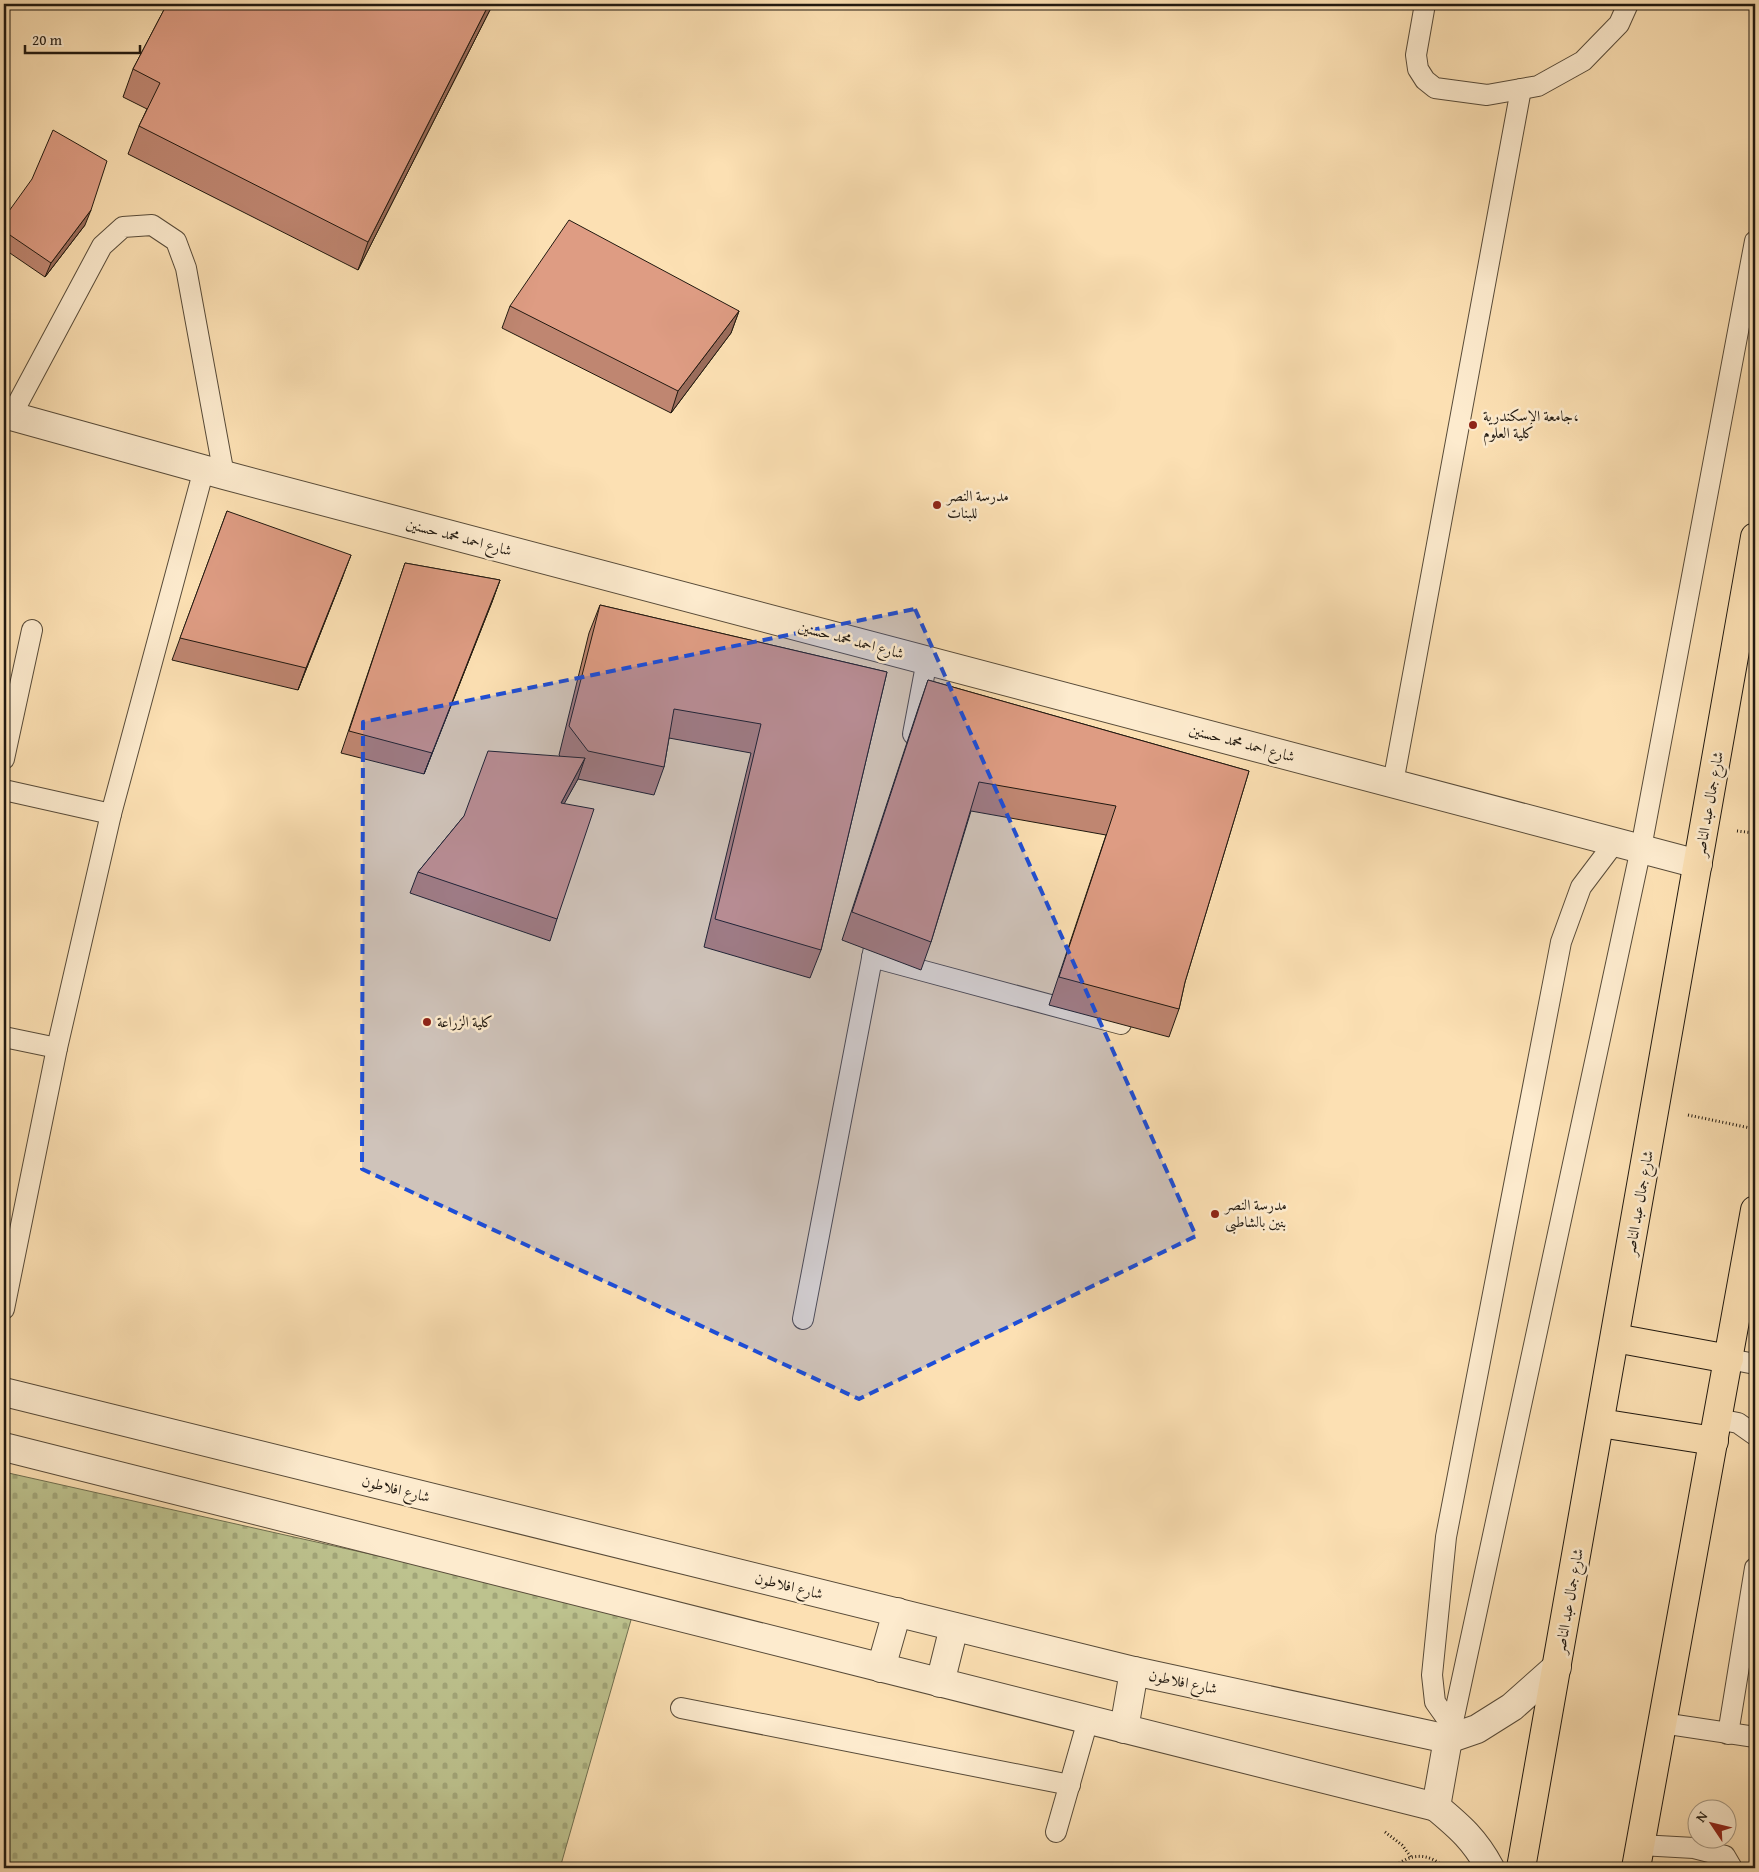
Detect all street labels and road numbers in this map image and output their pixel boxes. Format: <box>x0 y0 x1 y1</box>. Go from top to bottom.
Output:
street label: شارع احمد محمد حسنين <box>403 512 514 564</box>
street label: شارع احمد محمد حسنين <box>795 615 906 667</box>
street label: شارع احمد محمد حسنين <box>1186 718 1297 770</box>
street label: شارع جمال عبد الناصر <box>1689 750 1731 861</box>
street label: شارع جمال عبد الناصر <box>1619 1149 1661 1260</box>
street label: شارع افلاطون <box>359 1470 432 1510</box>
street label: شارع جمال عبد الناصر <box>1549 1547 1591 1658</box>
street label: شارع افلاطون <box>752 1567 825 1607</box>
street label: شارع افلاطون <box>1146 1664 1219 1702</box>

